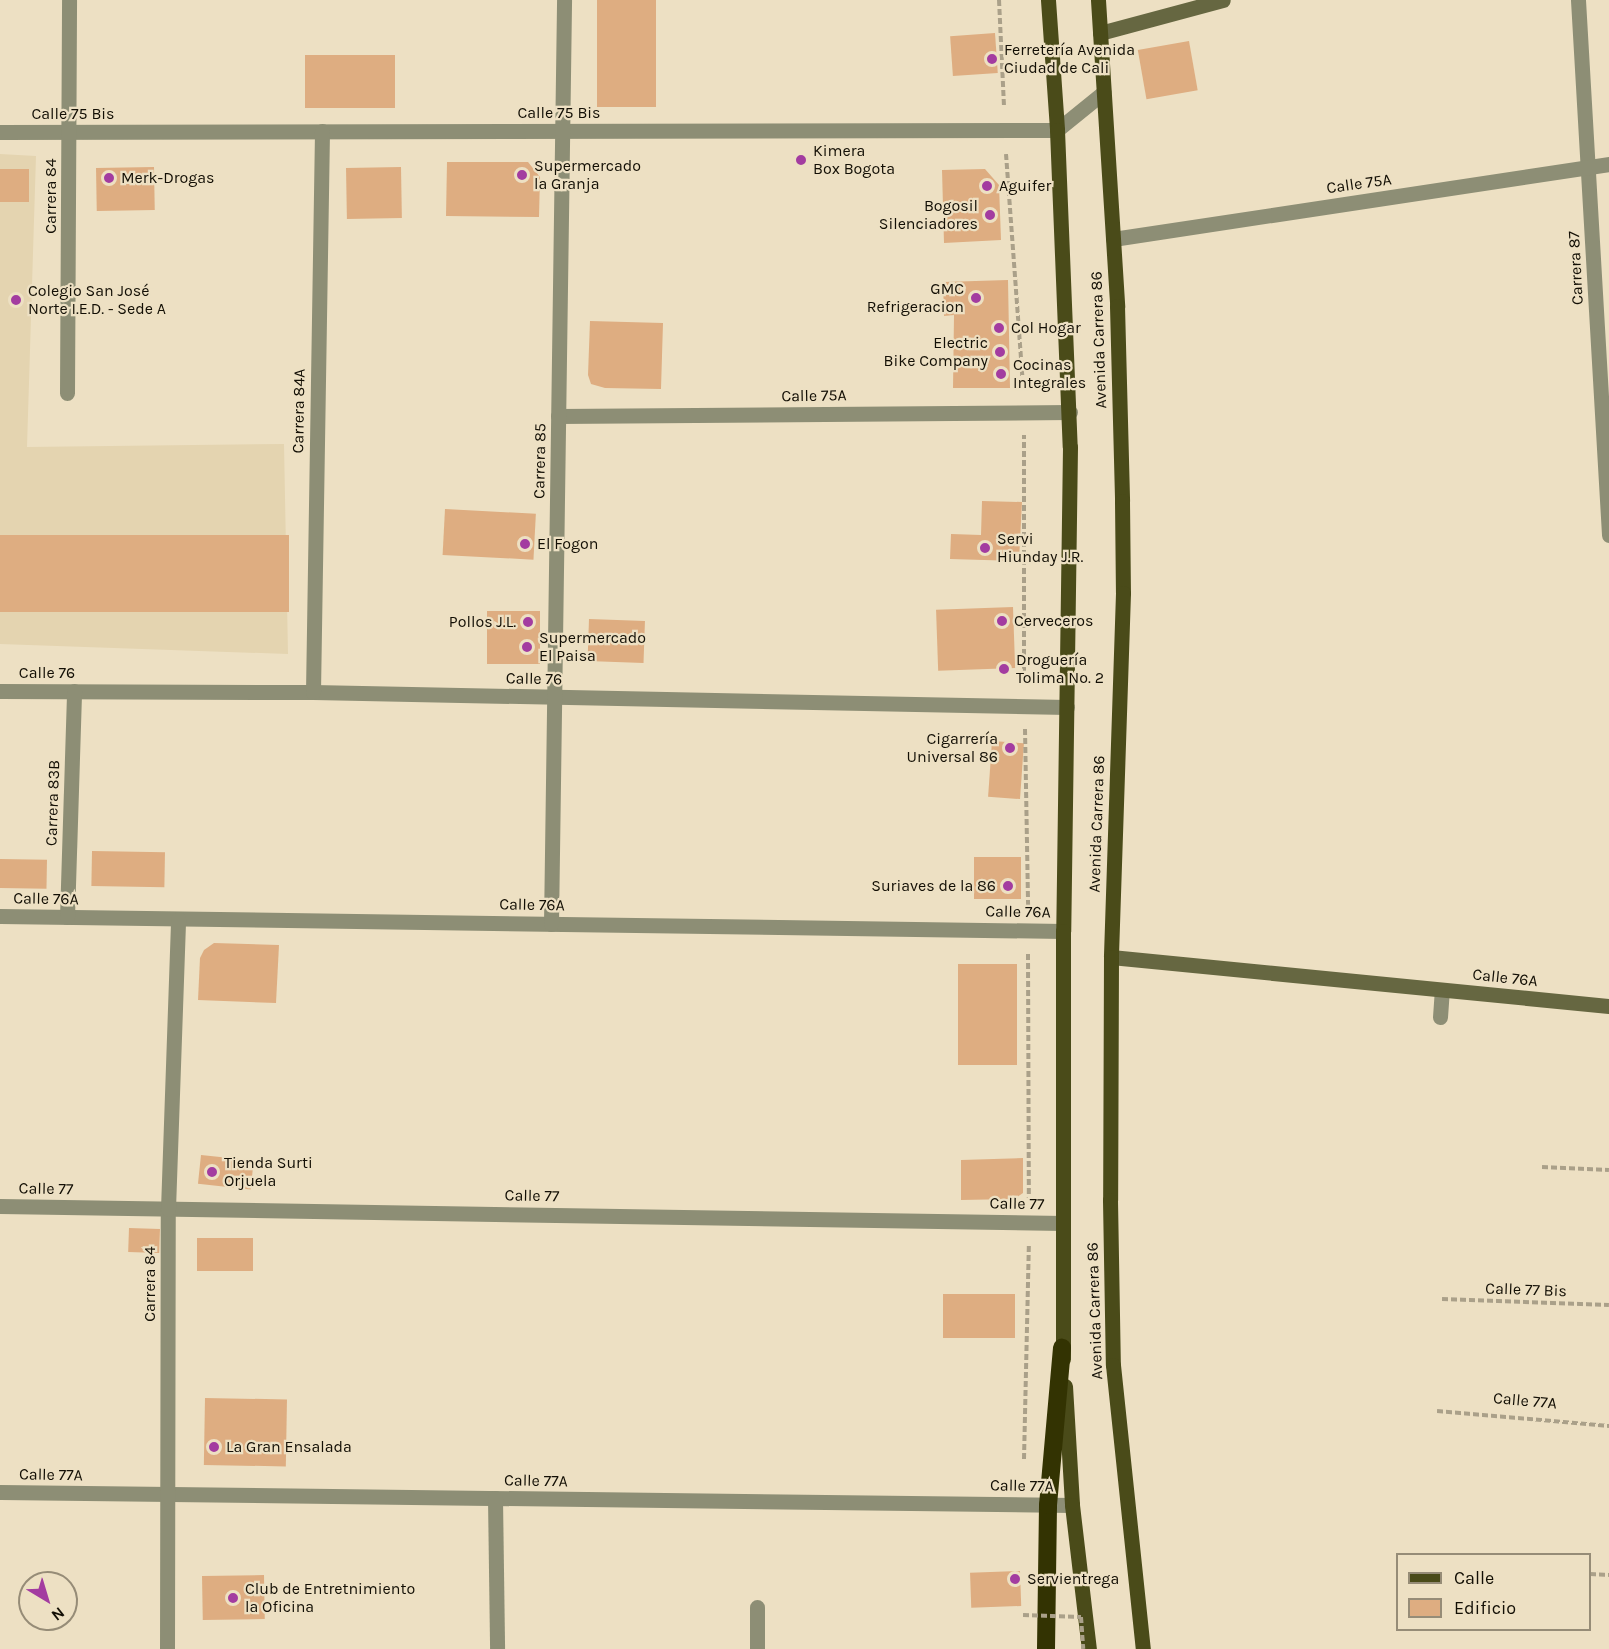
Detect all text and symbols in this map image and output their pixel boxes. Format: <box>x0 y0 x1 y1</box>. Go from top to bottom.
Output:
place label: Ferretería Avenida Ciudad de Cali <box>1004 40 1135 78</box>
marker: Ferretería Avenida Ciudad de Cali <box>985 52 999 66</box>
street label: Calle 75 Bis <box>517 103 601 123</box>
street label: Calle 75 Bis <box>31 104 115 124</box>
place label: Kimera Box Bogota <box>813 141 895 179</box>
marker: Kimera Box Bogota <box>794 153 808 167</box>
place label: Supermercado la Granja <box>534 156 641 194</box>
street label: Carrera 84 <box>41 158 61 234</box>
place label: Merk-Drogas <box>121 168 214 188</box>
marker: Supermercado la Granja <box>515 168 529 182</box>
street label: Calle 75A <box>1325 170 1393 198</box>
marker: Merk-Drogas <box>102 171 116 185</box>
place label: Aguifer <box>999 176 1051 196</box>
marker: Aguifer <box>980 179 994 193</box>
place label: Bogosil Silenciadores <box>879 196 978 234</box>
marker: Bogosil Silenciadores <box>983 208 997 222</box>
street label: Carrera 87 <box>1564 230 1588 306</box>
street label: Avenida Carrera 86 <box>1087 271 1111 409</box>
place label: GMC Refrigeracion <box>867 279 964 317</box>
place label: Colegio San José Norte I.E.D. - Sede A <box>28 281 166 319</box>
marker: GMC Refrigeracion <box>969 291 983 305</box>
marker: Colegio San José Norte I.E.D. - Sede A <box>9 293 23 307</box>
place label: Col Hogar <box>1011 318 1081 338</box>
marker: Col Hogar <box>992 321 1006 335</box>
place label: Electric Bike Company <box>883 333 988 371</box>
marker: Electric Bike Company <box>993 345 1007 359</box>
place label: Cocinas Integrales <box>1013 355 1086 393</box>
marker: Cocinas Integrales <box>994 367 1008 381</box>
street label: Carrera 84A <box>289 368 309 454</box>
street label: Calle 75A <box>781 386 847 406</box>
street label: Carrera 85 <box>530 423 550 499</box>
place label: Servi Hiunday J.R. <box>997 529 1083 567</box>
place label: El Fogon <box>537 534 598 554</box>
marker: El Fogon <box>518 537 532 551</box>
marker: Servi Hiunday J.R. <box>978 541 992 555</box>
place label: Cerveceros <box>1014 611 1093 631</box>
place label: Pollos J.L. <box>449 612 516 632</box>
marker: Cerveceros <box>995 614 1009 628</box>
marker: Pollos J.L. <box>521 615 535 629</box>
place label: Supermercado El Paisa <box>539 628 646 666</box>
marker: Supermercado El Paisa <box>520 640 534 654</box>
place label: Droguería Tolima No. 2 <box>1016 650 1104 688</box>
marker: Droguería Tolima No. 2 <box>997 662 1011 676</box>
street label: Calle 76 <box>19 663 75 683</box>
street label: Calle 76 <box>506 669 562 689</box>
place label: Cigarrería Universal 86 <box>907 729 998 767</box>
marker: Cigarrería Universal 86 <box>1003 741 1017 755</box>
street label: Avenida Carrera 86 <box>1085 755 1109 893</box>
street label: Carrera 83B <box>42 760 64 846</box>
place label: Suriaves de la 86 <box>871 876 996 896</box>
marker: Suriaves de la 86 <box>1001 879 1015 893</box>
street label: Calle 76A <box>13 889 79 909</box>
street label: Calle 76A <box>499 895 565 915</box>
street label: Calle 76A <box>985 902 1051 922</box>
street label: Calle 76A <box>1471 965 1539 991</box>
place label: Tienda Surti Orjuela <box>224 1153 313 1191</box>
marker: Tienda Surti Orjuela <box>205 1165 219 1179</box>
street label: Calle 77 <box>19 1179 73 1199</box>
street label: Calle 77 <box>505 1186 559 1206</box>
street label: Calle 77 <box>990 1194 1044 1214</box>
street label: Avenida Carrera 86 <box>1083 1242 1107 1380</box>
street label: Carrera 84 <box>140 1246 160 1322</box>
street label: Calle 77 Bis <box>1485 1279 1567 1301</box>
street label: Calle 77A <box>1492 1389 1558 1413</box>
place label: La Gran Ensalada <box>226 1437 352 1457</box>
marker: La Gran Ensalada <box>207 1440 221 1454</box>
street label: Calle 77A <box>19 1465 83 1485</box>
street label: Calle 77A <box>504 1471 568 1491</box>
street label: Calle 77A <box>990 1476 1054 1496</box>
legend <box>1396 1553 1591 1631</box>
text: Calle <box>1454 1567 1494 1589</box>
place label: Servientrega <box>1027 1569 1119 1589</box>
north arrow <box>18 1571 78 1631</box>
marker: Servientrega <box>1008 1572 1022 1586</box>
place label: Club de Entretnimiento la Oficina <box>245 1579 415 1617</box>
marker: Club de Entretnimiento la Oficina <box>226 1591 240 1605</box>
text: Edificio <box>1454 1597 1516 1619</box>
text: N <box>48 1603 69 1625</box>

